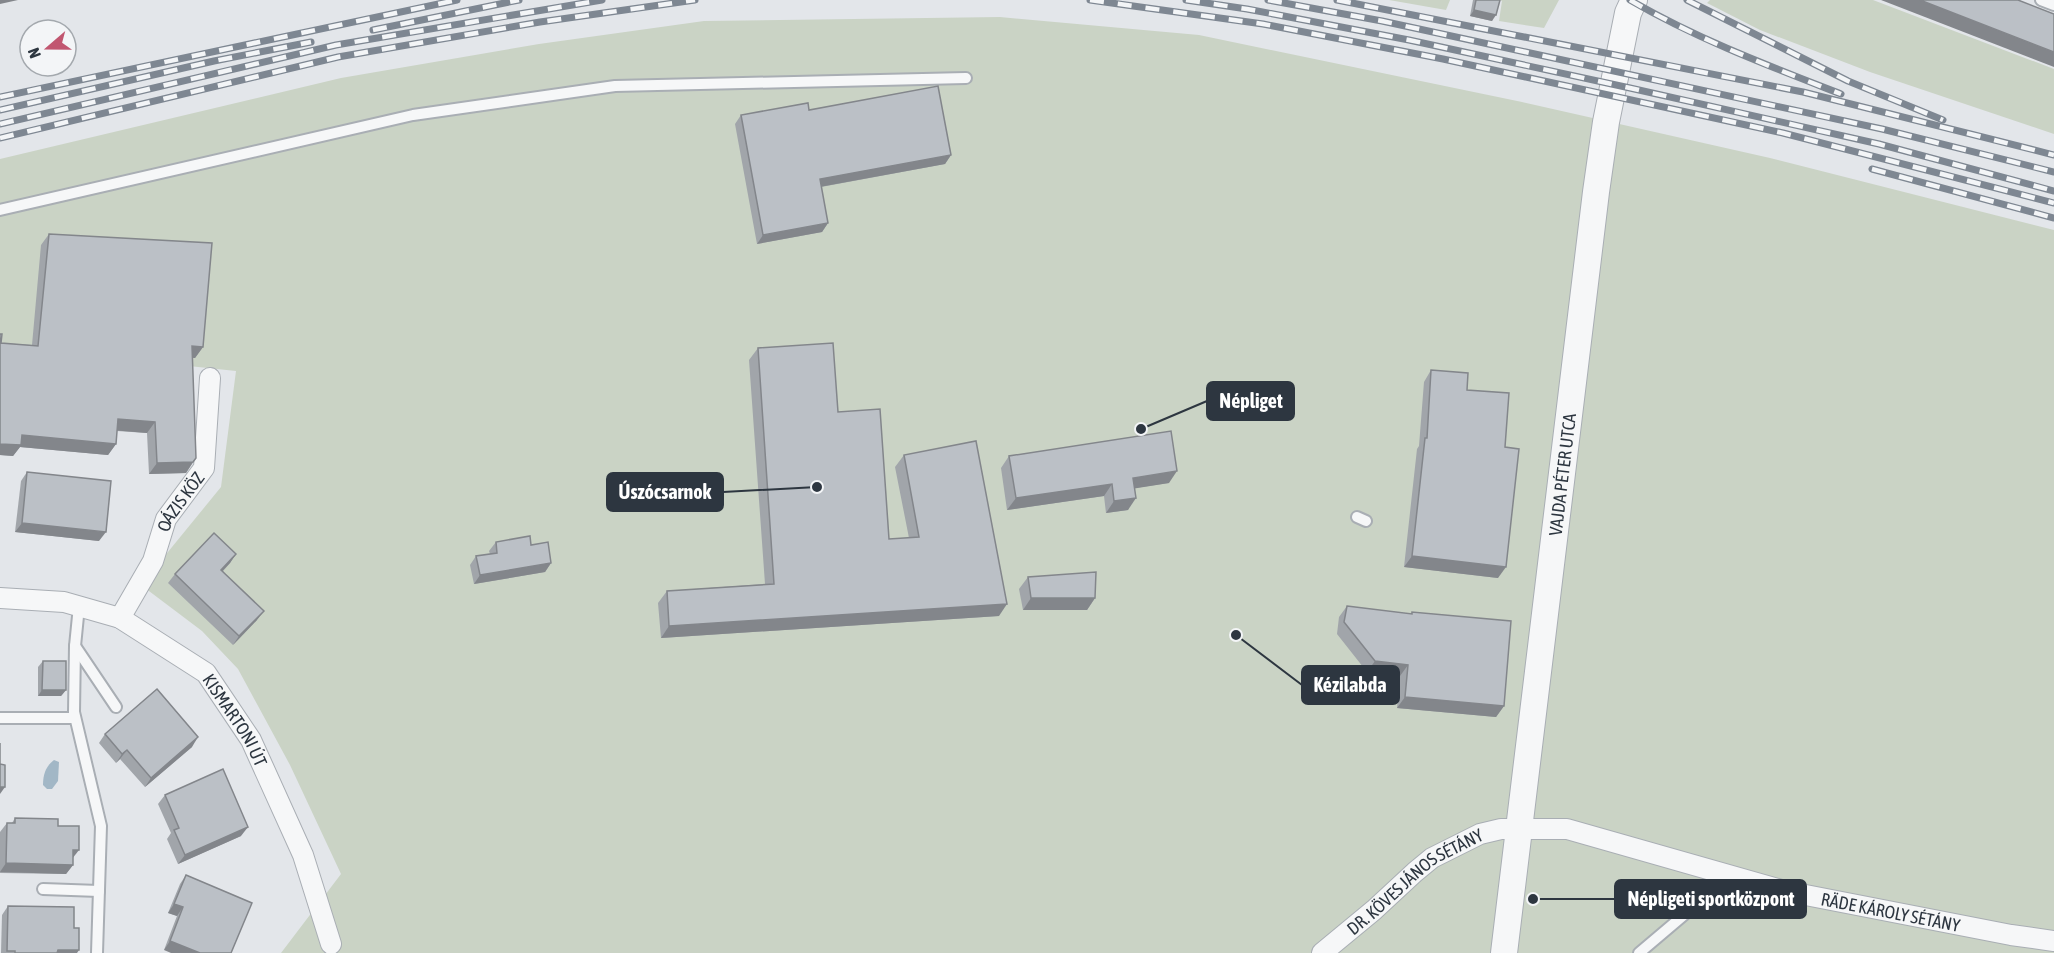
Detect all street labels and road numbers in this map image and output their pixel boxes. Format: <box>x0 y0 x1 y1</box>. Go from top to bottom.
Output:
street label: VAJDA PÉTER UTCA <box>1544 412 1580 537</box>
street label: OÁZIS KÖZ <box>152 467 208 534</box>
street label: KISMARTONI ÚT <box>199 670 272 769</box>
street label: DR. KÖVES JÁNOS SÉTÁNY <box>1342 824 1486 939</box>
street label: RÄDE KÁROLY SÉTÁNY <box>1819 888 1962 935</box>

